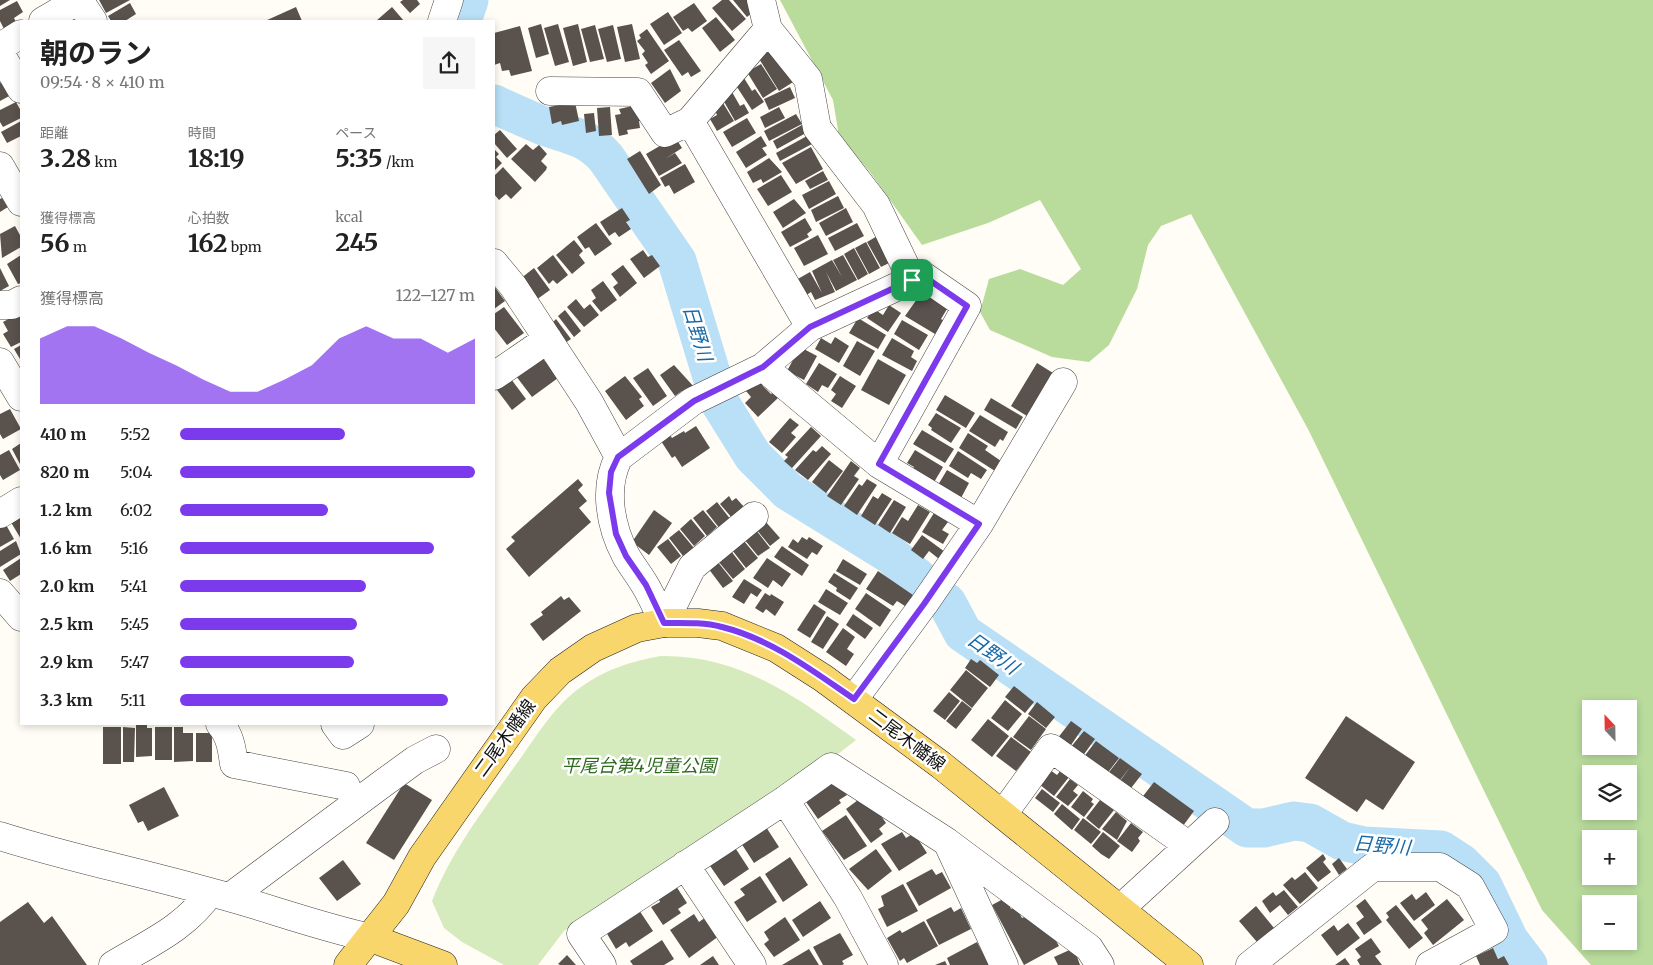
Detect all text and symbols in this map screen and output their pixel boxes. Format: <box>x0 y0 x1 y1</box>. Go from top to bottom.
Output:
text: 朝のラン <box>40 35 152 71</box>
button: share <box>423 37 475 89</box>
text: 09:54 · 8 × 410 m <box>40 72 165 92</box>
text: 距離 <box>40 124 68 142</box>
text: 時間 <box>188 124 216 142</box>
text: ペース <box>335 124 377 142</box>
text: 3.28 <box>40 142 91 174</box>
text: 18:19 <box>188 142 245 174</box>
text: 5:35 <box>335 142 383 174</box>
text: km <box>91 153 117 171</box>
text: /km <box>383 153 414 171</box>
text: kcal <box>335 208 363 226</box>
text: 獲得標高 <box>40 209 96 227</box>
text: 心拍数 <box>188 209 230 227</box>
text: 245 <box>335 226 378 258</box>
text: 56 <box>40 227 70 259</box>
text: 162 <box>188 227 227 259</box>
text: m <box>70 238 87 256</box>
text: bpm <box>227 238 262 256</box>
pin <box>891 259 933 301</box>
icon: arrive <box>898 266 926 294</box>
text: 122–127 m <box>396 285 475 305</box>
text: 獲得標高 <box>40 288 104 308</box>
water label: 日野川 <box>678 302 718 366</box>
text: 410 m <box>40 424 86 444</box>
text: 5:52 <box>120 424 150 444</box>
text: 820 m <box>40 462 89 482</box>
text: 5:04 <box>120 462 152 482</box>
text: 1.2 km <box>40 500 92 520</box>
text: 6:02 <box>120 500 152 520</box>
text: 1.6 km <box>40 538 92 558</box>
text: 5:16 <box>120 538 148 558</box>
text: 2.0 km <box>40 576 94 596</box>
text: 5:41 <box>120 576 148 596</box>
text: 2.5 km <box>40 614 93 634</box>
text: 5:45 <box>120 614 149 634</box>
water label: 日野川 <box>963 627 1025 680</box>
text: 2.9 km <box>40 652 93 672</box>
text: 5:47 <box>120 652 149 672</box>
text: 3.3 km <box>40 690 93 710</box>
text: 5:11 <box>120 690 146 710</box>
street label: 二尾木幡線 <box>469 695 540 781</box>
north arrow <box>1582 700 1638 755</box>
map controls <box>1582 700 1637 950</box>
street label: 二尾木幡線 <box>864 703 950 776</box>
park label: 平尾台第4児童公園 <box>562 754 719 777</box>
button: layers <box>1582 765 1637 820</box>
button: + <box>1582 830 1637 885</box>
water label: 日野川 <box>1353 831 1413 860</box>
button: − <box>1582 895 1637 950</box>

